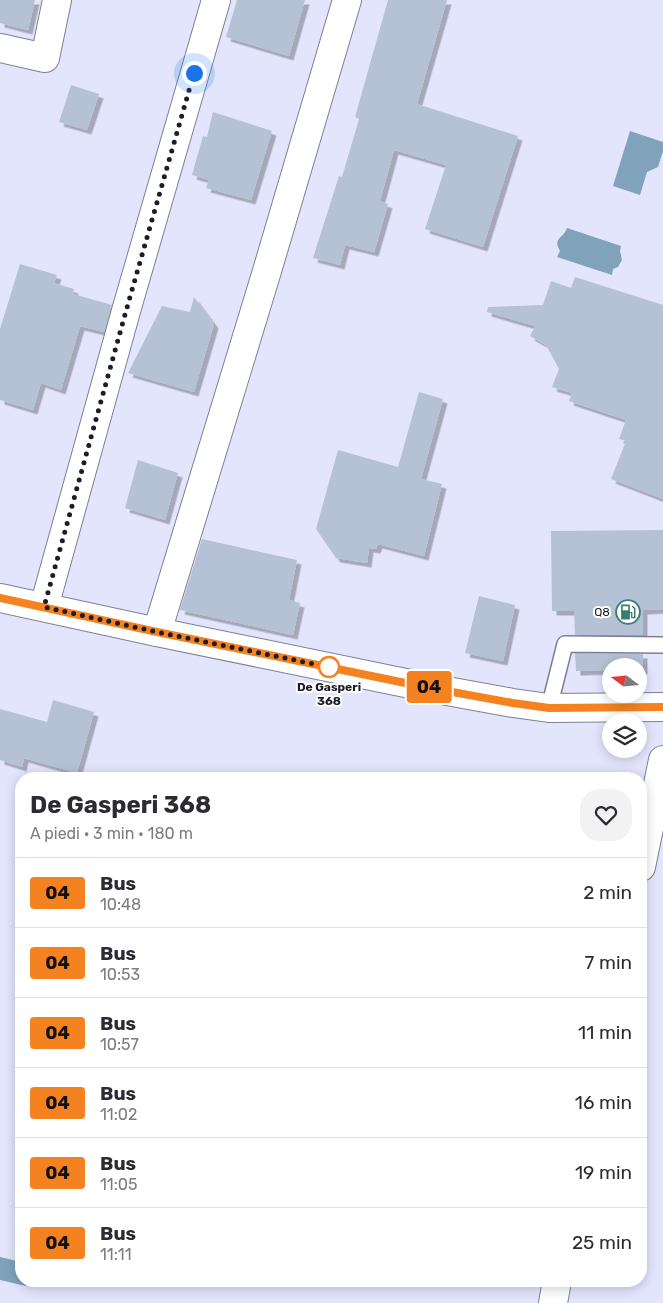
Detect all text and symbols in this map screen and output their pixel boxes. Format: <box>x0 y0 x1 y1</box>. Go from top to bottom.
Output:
your location <box>182 61 207 86</box>
fuel station icon: Q8 <box>615 599 641 625</box>
place label: Q8 <box>594 605 610 619</box>
marker: De Gasperi 368 <box>318 656 340 678</box>
north arrow <box>602 658 648 702</box>
map controls <box>602 658 647 758</box>
line badge: 04 <box>406 671 452 703</box>
text: 04 <box>417 676 441 698</box>
place label: De Gasperi 368 <box>297 680 361 708</box>
button: layers <box>602 713 647 758</box>
button: heart <box>580 789 632 841</box>
text: De Gasperi 368 <box>30 791 211 819</box>
text: A piedi · 3 min · 180 m <box>30 824 193 843</box>
text: Bus <box>100 872 136 895</box>
text: 2 min <box>583 881 632 904</box>
text: 04 <box>45 882 70 904</box>
text: 10:48 <box>100 895 141 914</box>
text: Bus <box>100 942 136 965</box>
text: 7 min <box>585 951 632 974</box>
text: 04 <box>45 952 70 974</box>
text: 10:53 <box>100 965 140 984</box>
text: Bus <box>100 1012 136 1035</box>
text: 11 min <box>578 1021 632 1044</box>
text: 04 <box>45 1022 70 1044</box>
text: 10:57 <box>100 1035 139 1054</box>
text: Bus <box>100 1082 136 1105</box>
text: 16 min <box>575 1091 632 1114</box>
text: 04 <box>45 1092 70 1114</box>
text: 11:02 <box>100 1105 137 1124</box>
text: Bus <box>100 1152 136 1175</box>
text: 19 min <box>575 1161 632 1184</box>
text: 04 <box>45 1162 70 1184</box>
text: 11:05 <box>100 1175 137 1194</box>
text: Bus <box>100 1222 136 1245</box>
text: 25 min <box>572 1231 632 1254</box>
text: 04 <box>45 1232 70 1254</box>
text: 11:11 <box>100 1245 132 1264</box>

